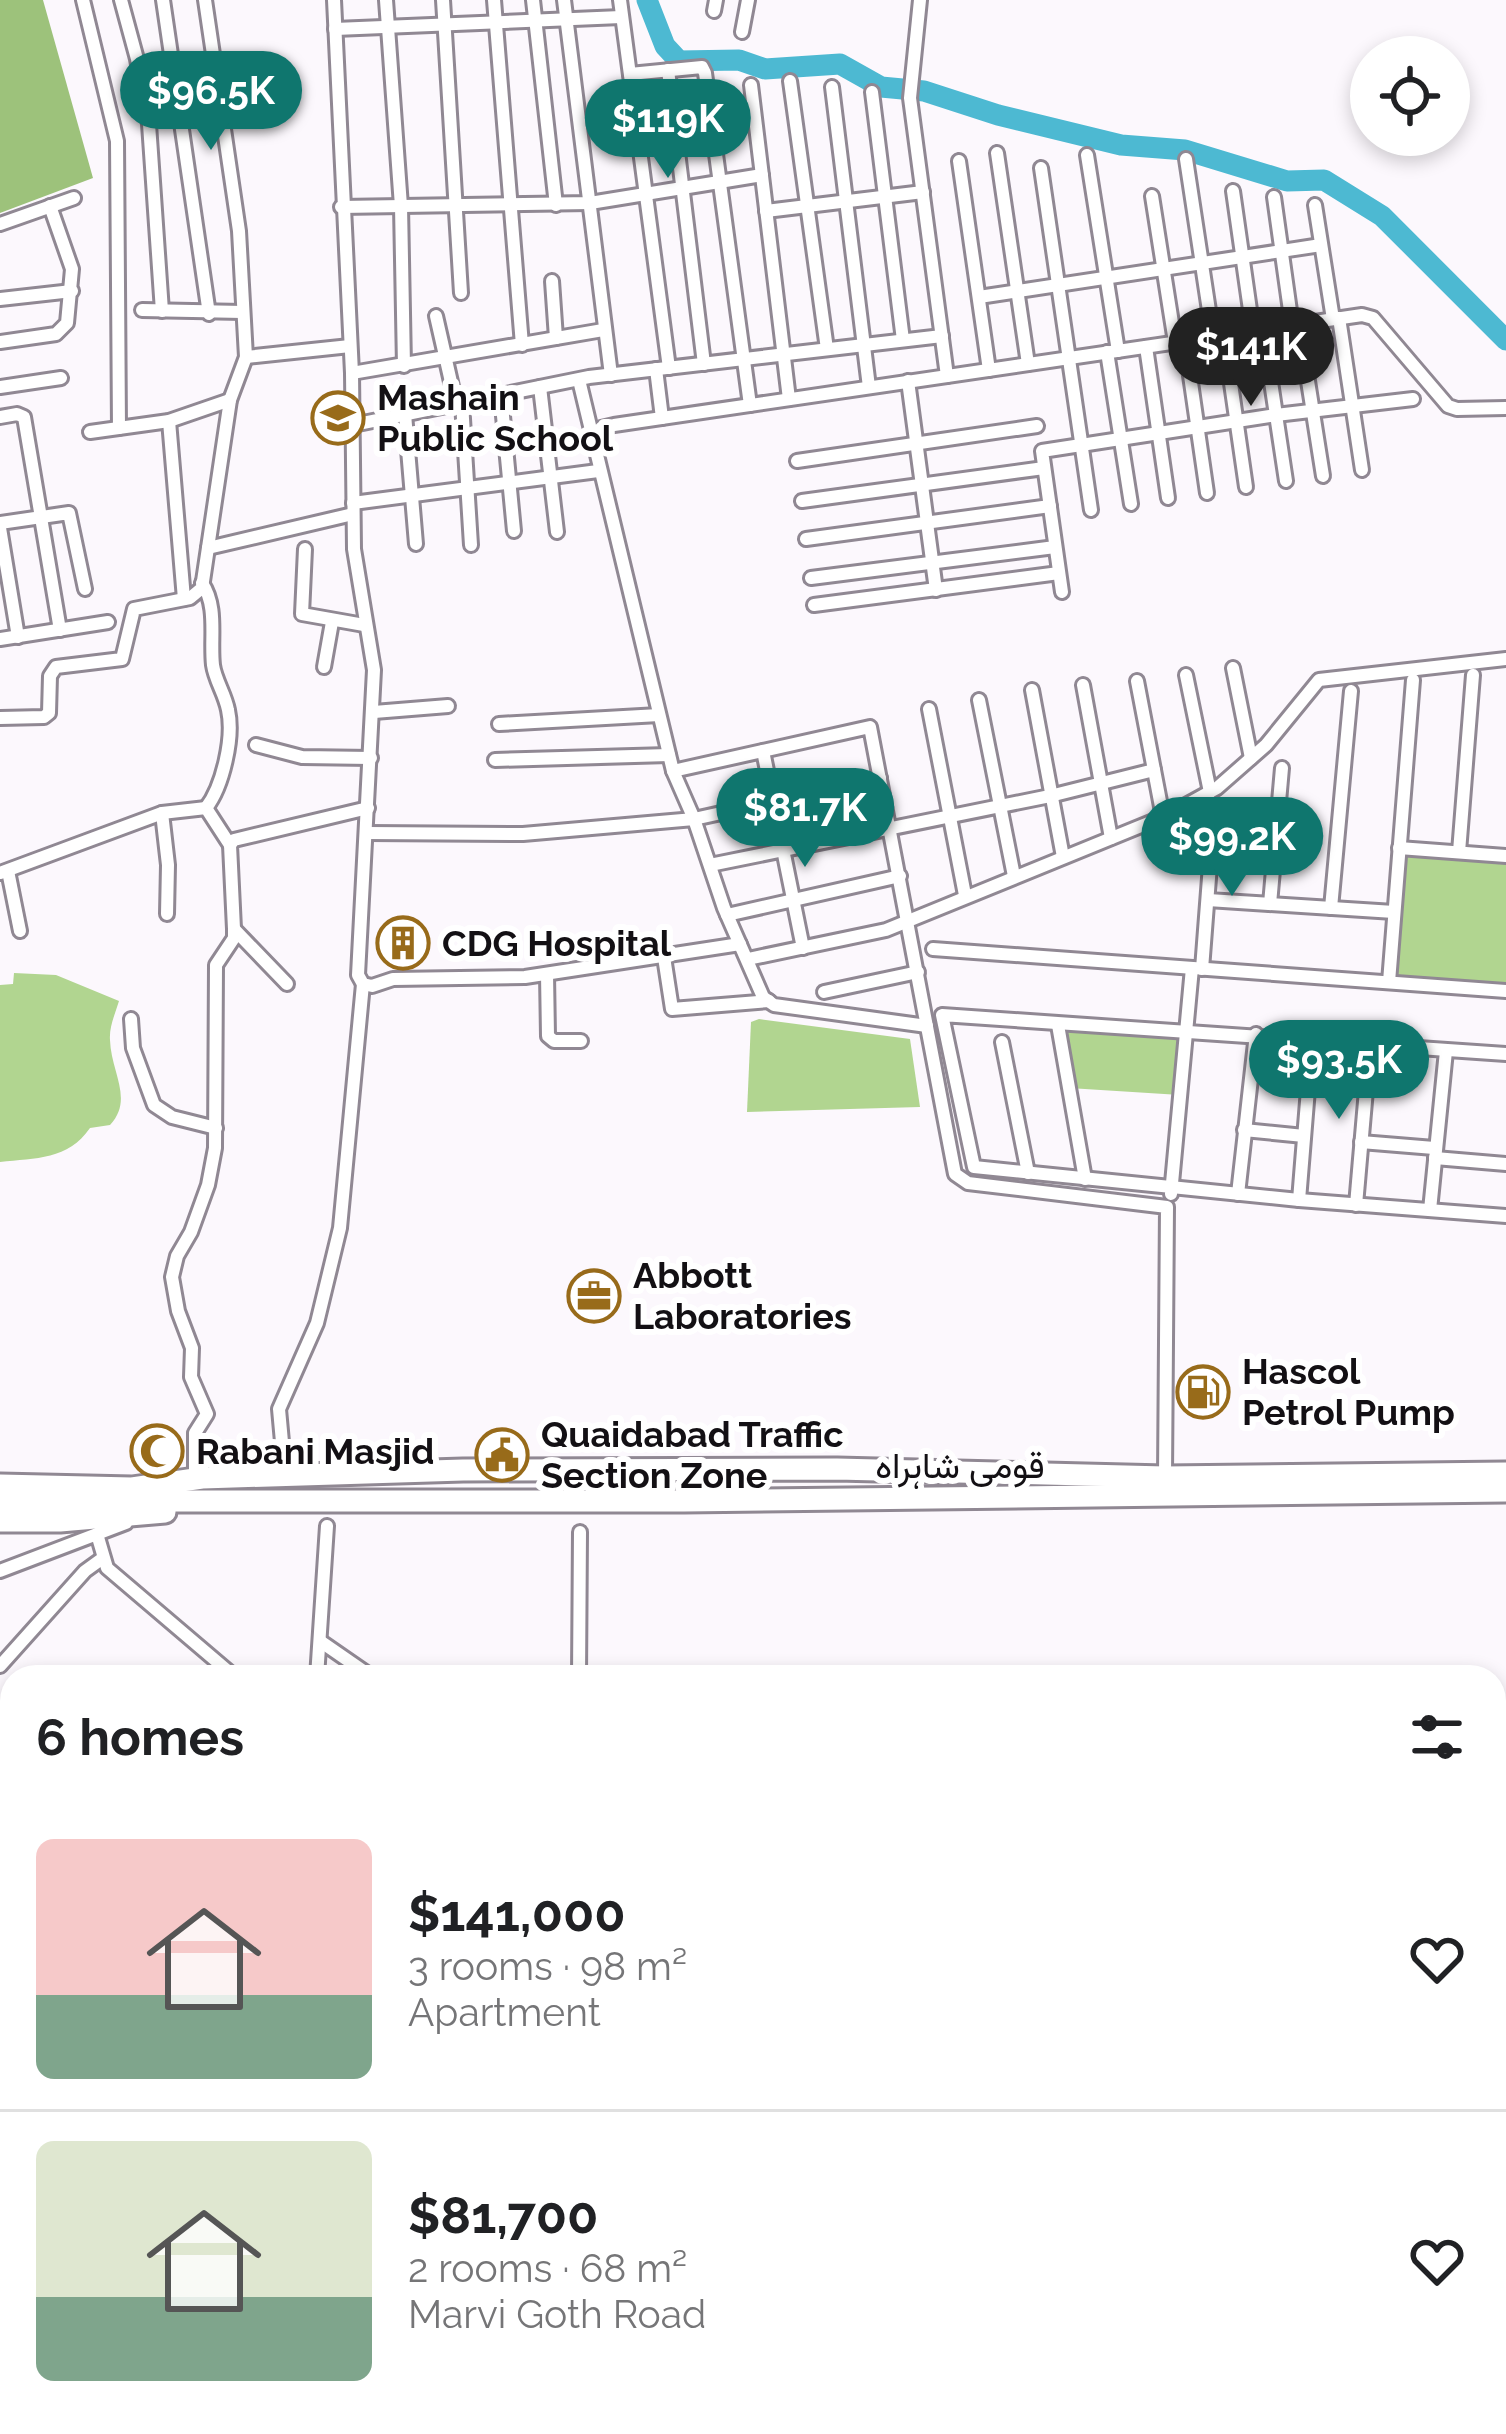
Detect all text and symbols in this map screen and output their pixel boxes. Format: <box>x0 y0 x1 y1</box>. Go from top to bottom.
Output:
map controls <box>1350 36 1470 156</box>
button: locate <box>1350 36 1470 156</box>
pin: $96.5K <box>113 51 309 153</box>
text: $96.5K <box>147 67 275 113</box>
pin: $119K <box>584 79 752 181</box>
text: $119K <box>612 95 724 141</box>
pin: $141K <box>1167 307 1335 409</box>
text: $141K <box>1195 323 1307 369</box>
place label: Mashain Public School <box>377 376 614 459</box>
school or university icon: Mashain Public School <box>310 390 366 446</box>
pin: $81.7K <box>707 768 903 870</box>
text: $81.7K <box>743 784 867 830</box>
pin: $99.2K <box>1134 797 1330 899</box>
text: $99.2K <box>1168 813 1296 859</box>
building icon: CDG Hospital <box>375 915 431 971</box>
place label: CDG Hospital <box>442 922 672 964</box>
pin: $93.5K <box>1241 1020 1437 1122</box>
text: $93.5K <box>1276 1036 1402 1082</box>
place label: Abbott Laboratories <box>633 1254 852 1337</box>
office icon: Abbott Laboratories <box>566 1268 622 1324</box>
place label: Hascol Petrol Pump <box>1242 1350 1455 1433</box>
fuel station icon: Hascol Petrol Pump <box>1175 1364 1231 1420</box>
place label: Quaidabad Traffic Section Zone <box>541 1413 844 1496</box>
mosque icon: Rabani Masjid <box>129 1423 185 1479</box>
public building icon: Quaidabad Traffic Section Zone <box>474 1427 530 1483</box>
place label: Rabani Masjid <box>196 1430 434 1472</box>
street label: قومی شاہراہ <box>875 1444 1045 1489</box>
icon: filters <box>1404 1704 1470 1770</box>
text: 6 homes <box>36 1707 244 1767</box>
text: $141,000 <box>408 1883 626 1943</box>
icon: home <box>132 1887 276 2031</box>
icon: heart <box>1404 1926 1470 1992</box>
text: 3 rooms · 98 m² <box>408 1943 687 1989</box>
text: Apartment <box>408 1989 601 2035</box>
text: $81,700 <box>408 2185 598 2245</box>
icon: home <box>132 2189 276 2333</box>
icon: heart <box>1404 2228 1470 2294</box>
text: 2 rooms · 68 m² <box>408 2245 687 2291</box>
text: Marvi Goth Road <box>408 2291 706 2337</box>

